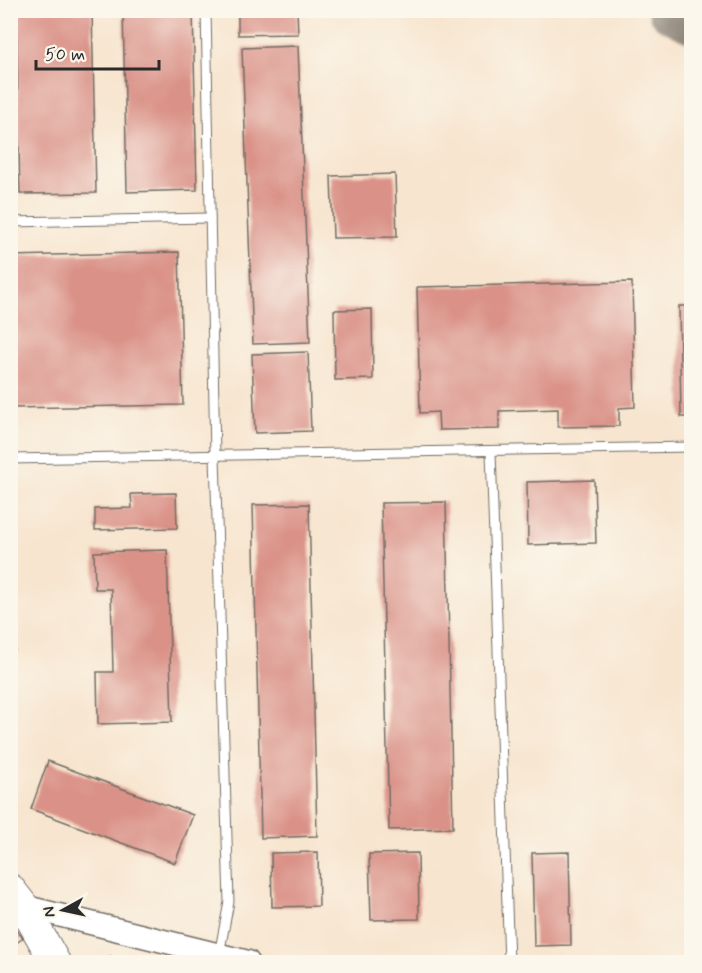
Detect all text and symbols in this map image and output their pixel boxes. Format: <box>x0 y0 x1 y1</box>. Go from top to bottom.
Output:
scale bar <box>36 33 159 71</box>
text: 50 m <box>45 43 85 67</box>
north arrow <box>33 880 93 940</box>
text: N <box>38 905 61 919</box>

